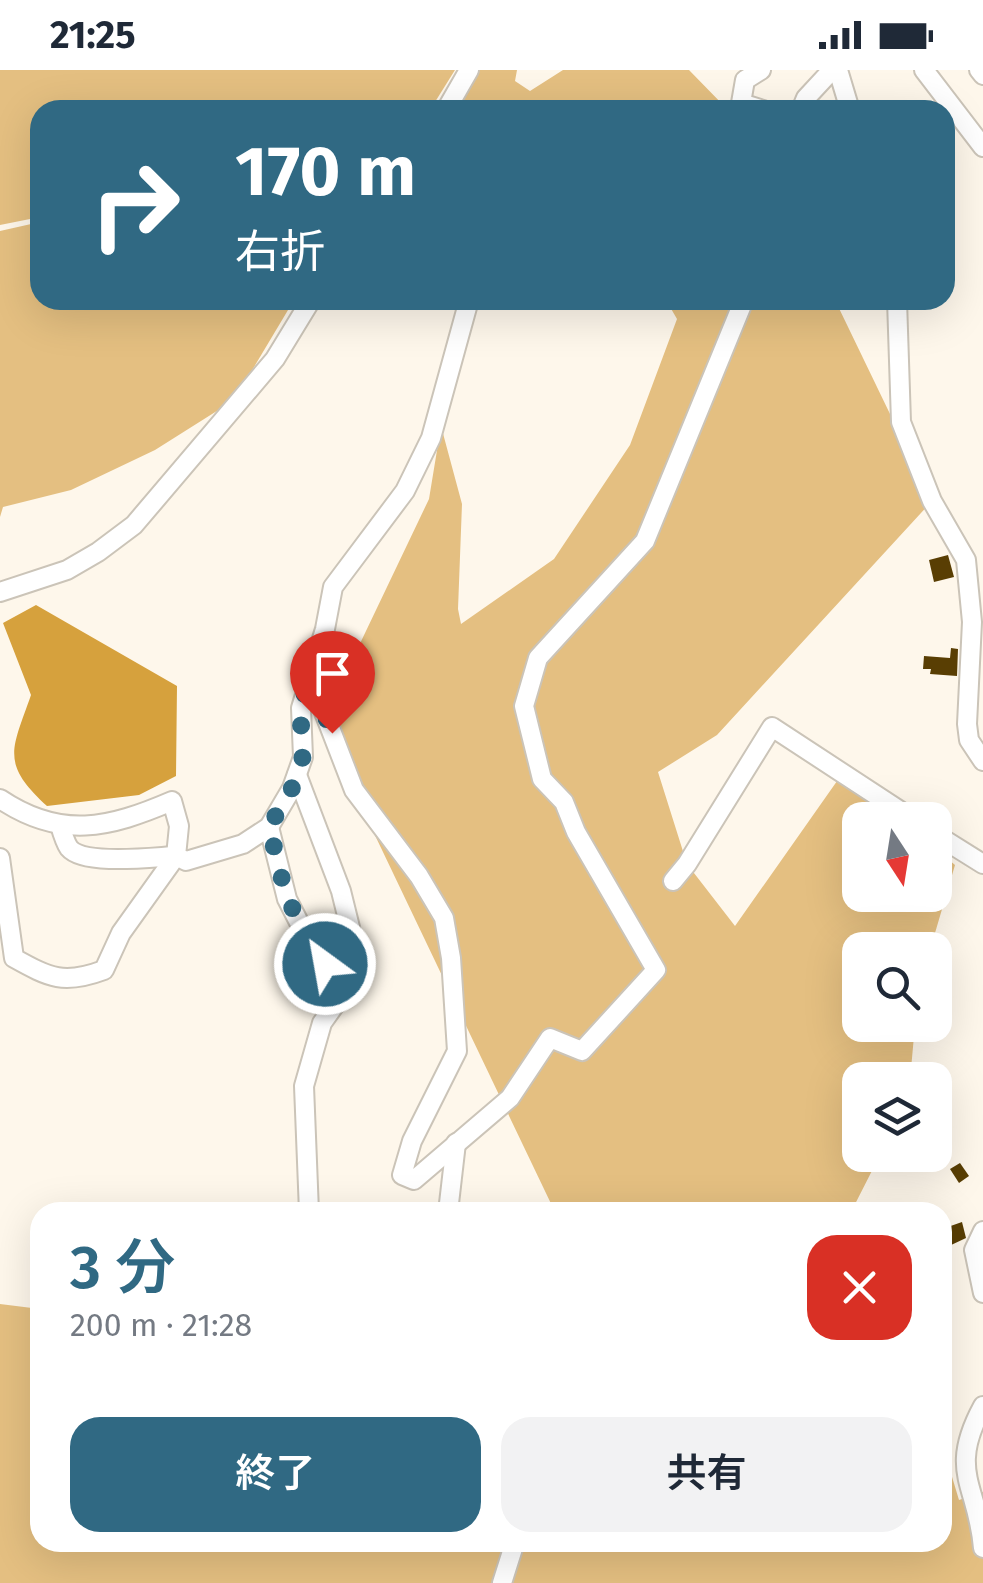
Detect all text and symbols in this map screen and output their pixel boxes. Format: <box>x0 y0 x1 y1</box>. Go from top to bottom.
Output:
text: 21:25 <box>50 12 136 58</box>
text: 170 m <box>235 130 416 214</box>
icon: right <box>70 140 200 270</box>
text: 右折 <box>235 225 325 279</box>
pin <box>290 631 375 734</box>
icon: arrive <box>305 646 360 701</box>
north arrow <box>842 802 952 912</box>
map controls <box>842 802 952 1172</box>
position arrow <box>273 912 377 1016</box>
button: search <box>842 932 952 1042</box>
button: layers <box>842 1062 952 1172</box>
text: 3 分 <box>70 1232 176 1304</box>
button: close <box>807 1235 912 1340</box>
text: 200 m · 21:28 <box>70 1306 252 1344</box>
button: 終了 <box>70 1417 481 1532</box>
button: 共有 <box>501 1417 912 1532</box>

